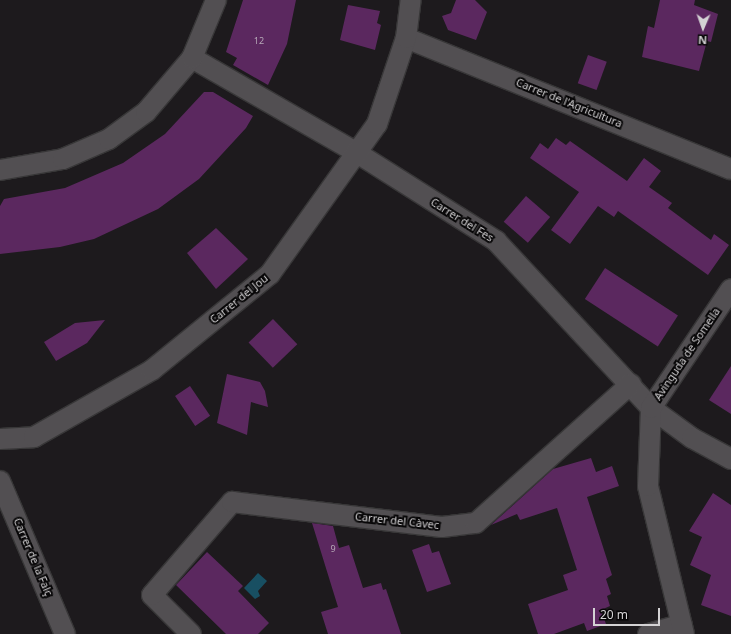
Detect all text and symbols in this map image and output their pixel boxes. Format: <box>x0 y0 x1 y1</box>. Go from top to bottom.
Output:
north arrow <box>683 8 723 48</box>
text: N <box>698 33 707 48</box>
house number: 12 <box>254 36 264 46</box>
street label: Carrer de l'Agricultura <box>514 76 624 130</box>
street label: Carrer del Fes <box>428 195 496 245</box>
street label: Carrer del Jou <box>207 272 271 326</box>
street label: Avinguda de Somella <box>651 305 723 403</box>
street label: Carrer del Càvec <box>354 510 440 532</box>
street label: Carrer de la Falç <box>11 516 55 598</box>
house number: 9 <box>330 544 336 554</box>
scale bar <box>595 600 662 626</box>
text: 20 m <box>600 606 628 623</box>

